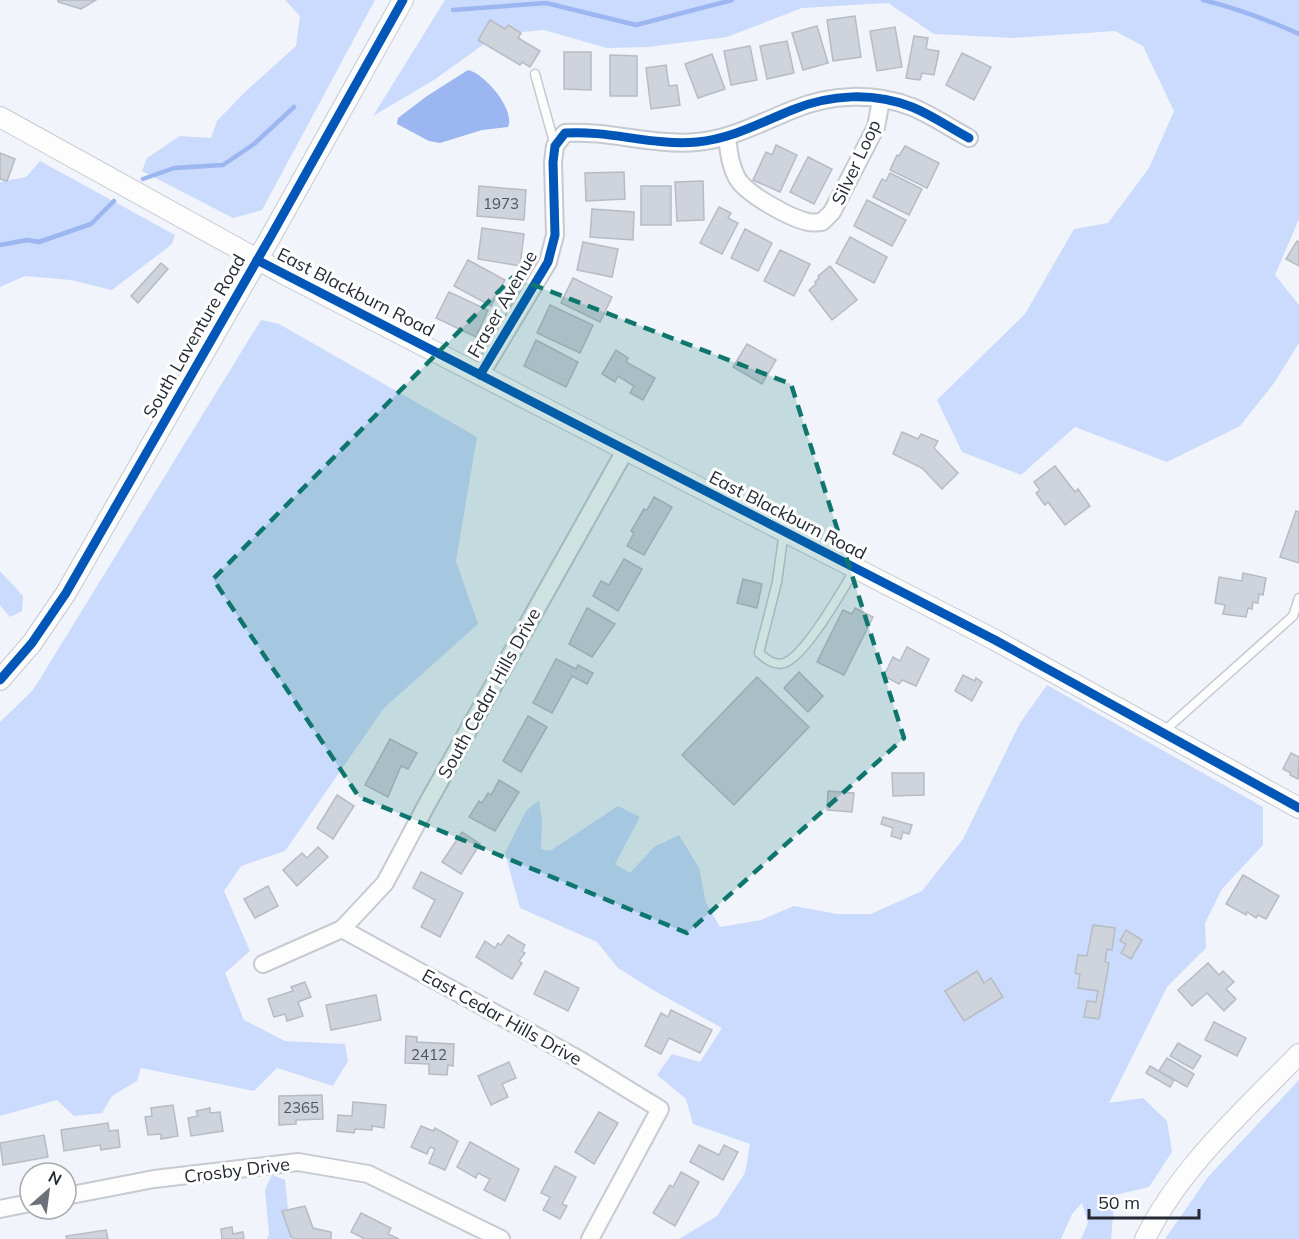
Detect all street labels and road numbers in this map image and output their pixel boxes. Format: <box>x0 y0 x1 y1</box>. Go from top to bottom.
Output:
street label: Silver Loop <box>826 116 886 208</box>
street label: East Blackburn Road <box>273 242 439 342</box>
street label: Fraser Avenue <box>462 246 542 362</box>
street label: South Laventure Road <box>138 250 250 422</box>
street label: East Blackburn Road <box>705 465 871 565</box>
street label: South Cedar Hills Drive <box>433 604 545 782</box>
street label: East Cedar Hills Drive <box>418 964 586 1070</box>
street label: Crosby Drive <box>183 1152 291 1188</box>

